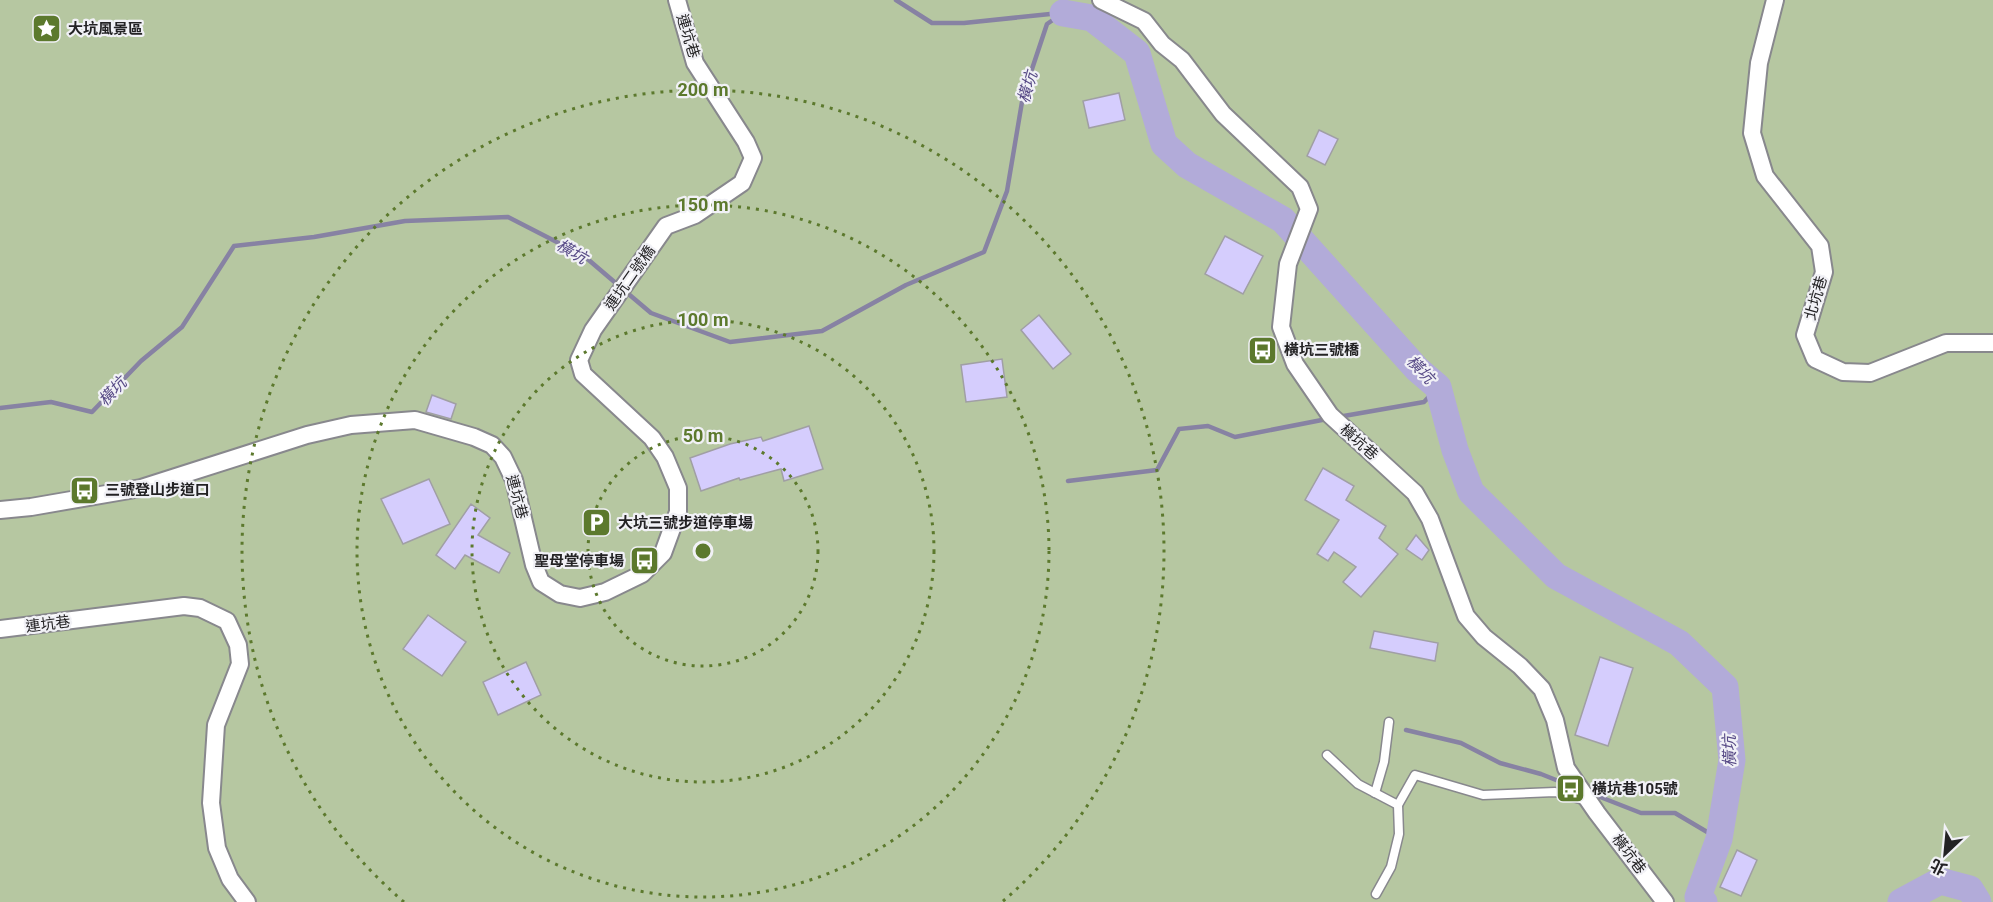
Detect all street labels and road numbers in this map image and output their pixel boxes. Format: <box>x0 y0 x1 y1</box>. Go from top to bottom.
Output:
street label: 連坑巷 <box>673 12 703 60</box>
street label: 連坑二號橋 <box>601 242 659 314</box>
street label: 北坑巷 <box>1801 274 1831 322</box>
street label: 橫坑巷 <box>1336 420 1382 464</box>
street label: 連坑巷 <box>502 473 532 521</box>
street label: 連坑巷 <box>25 612 71 636</box>
street label: 橫坑巷 <box>1608 831 1650 877</box>

